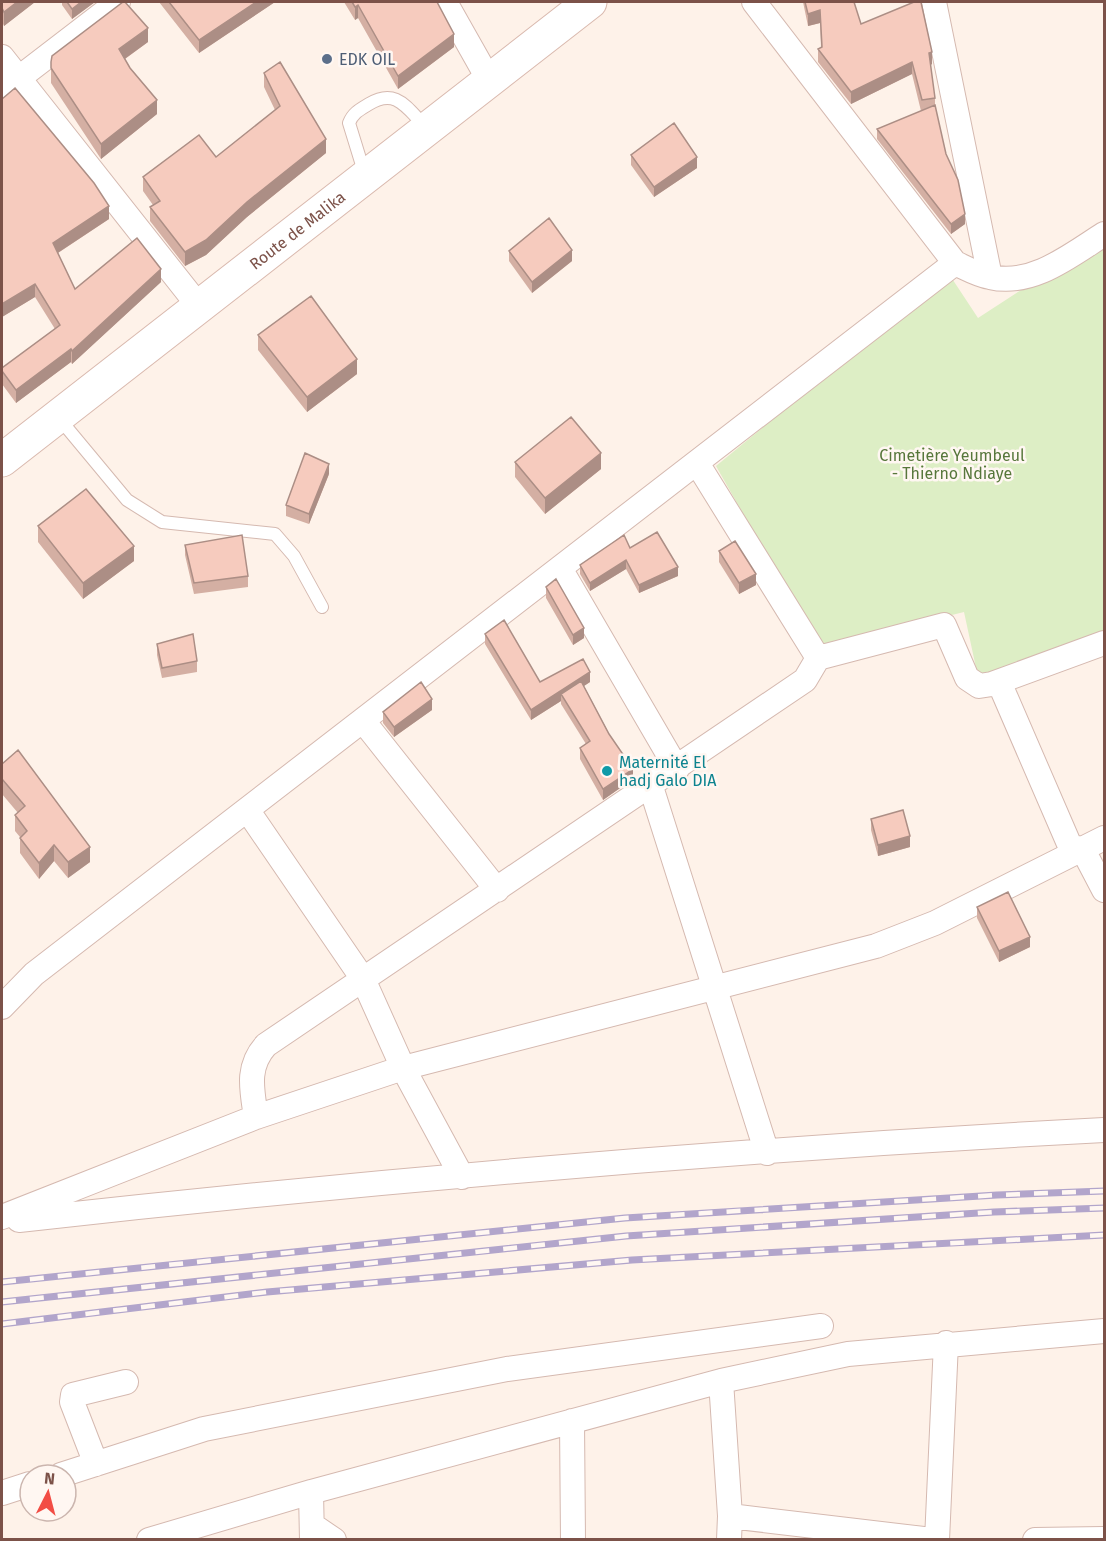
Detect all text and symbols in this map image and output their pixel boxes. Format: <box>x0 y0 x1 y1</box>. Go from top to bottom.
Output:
place label: EDK OIL <box>339 50 395 69</box>
marker: EDK OIL <box>320 52 334 66</box>
street label: Route de Malika <box>245 187 349 273</box>
park label: Cimetière Yeumbeul - Thierno Ndiaye <box>879 446 1025 483</box>
place label: Maternité El hadj Galo DIA <box>619 753 717 790</box>
marker: Maternité El hadj Galo DIA <box>600 764 614 778</box>
north arrow <box>18 1463 78 1523</box>
text: N <box>43 1469 56 1489</box>

